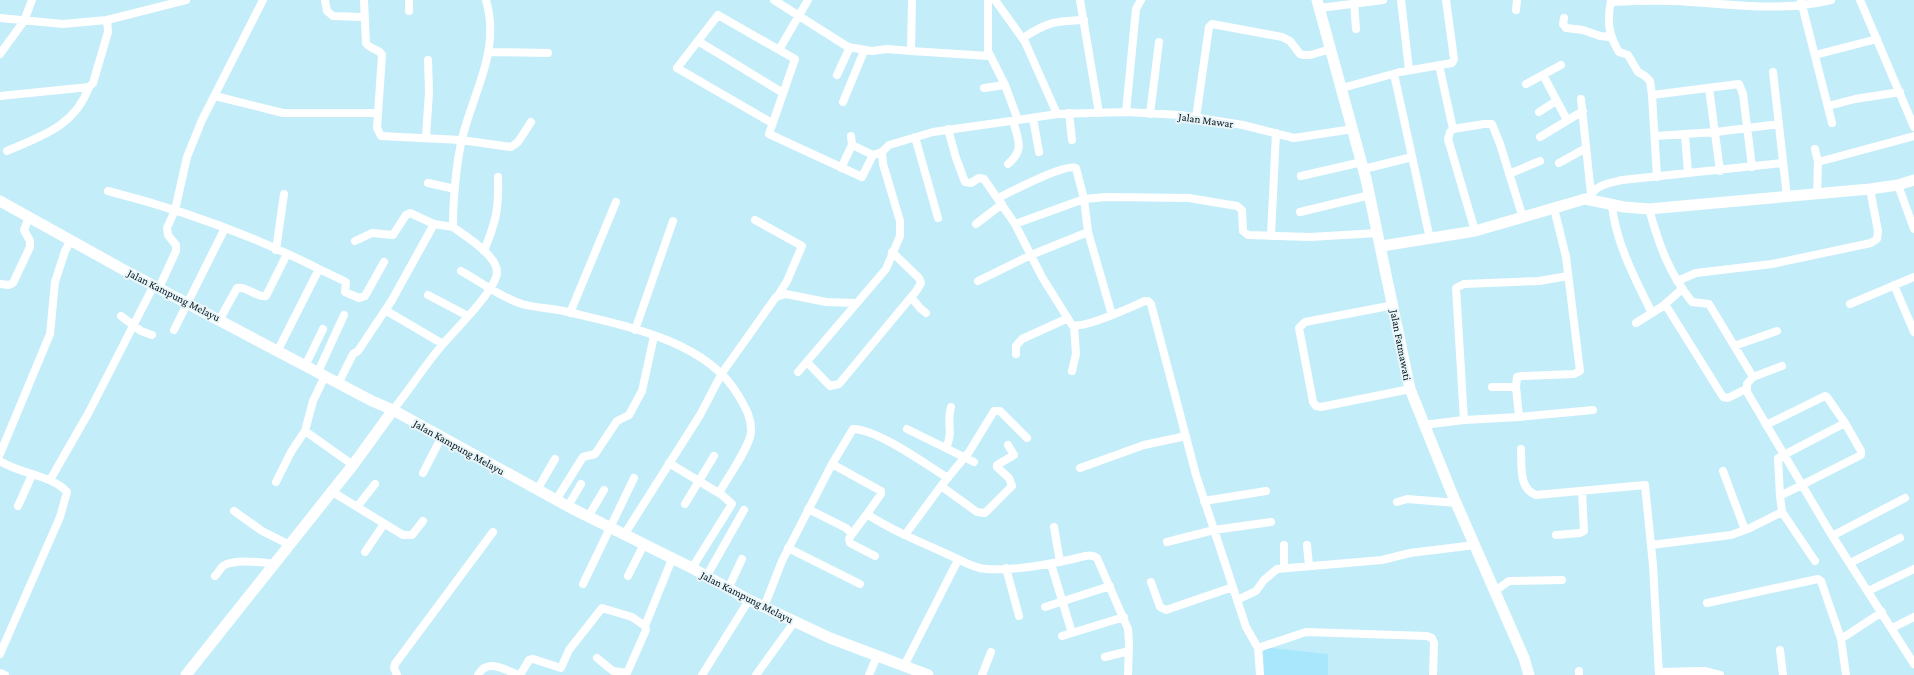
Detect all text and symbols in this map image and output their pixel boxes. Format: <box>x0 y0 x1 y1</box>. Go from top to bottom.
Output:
street label: Jalan Mawar <box>1177 110 1234 131</box>
street label: Jalan Kampung Melayu <box>124 266 222 324</box>
street label: Jalan Fatmawati <box>1387 308 1414 382</box>
street label: Jalan Kampung Melayu <box>410 417 507 478</box>
street label: Jalan Kampung Melayu <box>697 568 795 626</box>

